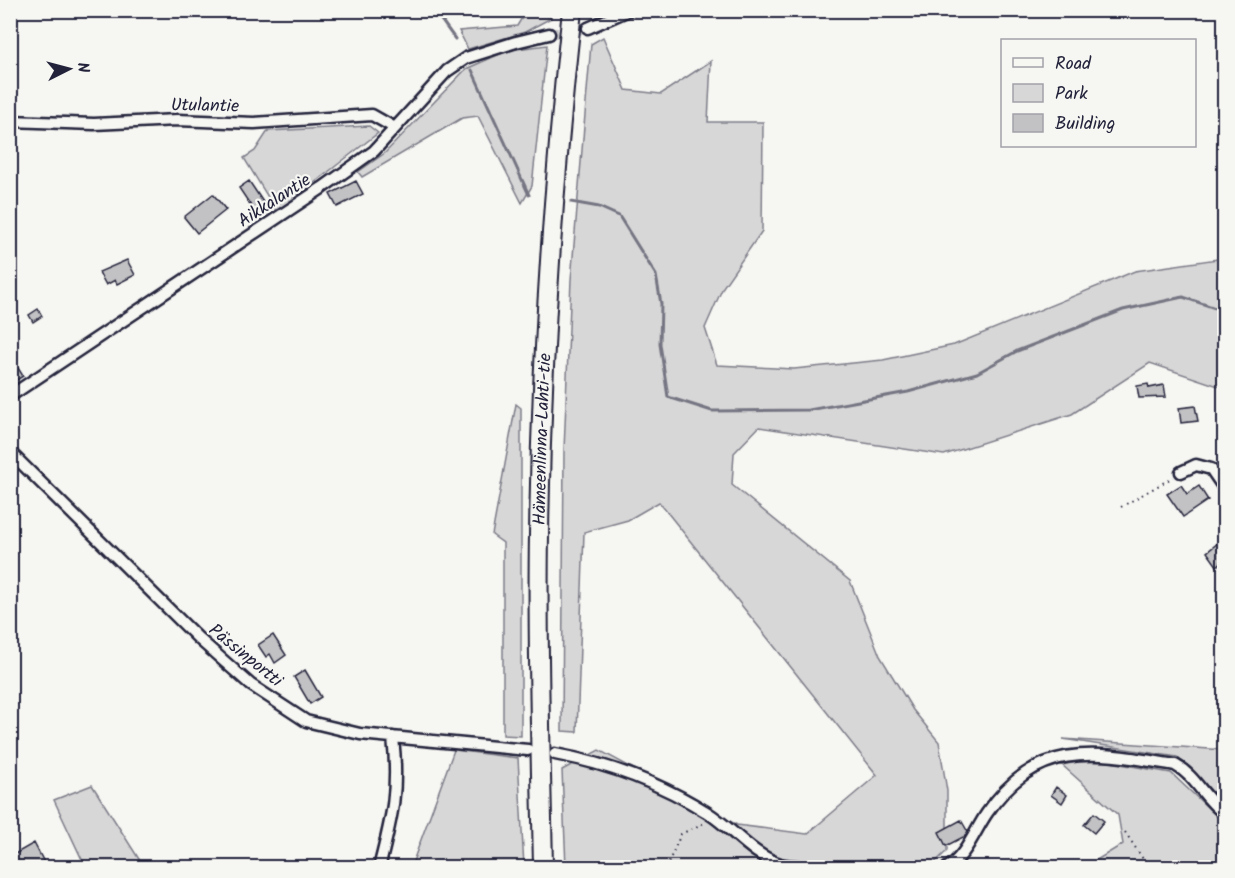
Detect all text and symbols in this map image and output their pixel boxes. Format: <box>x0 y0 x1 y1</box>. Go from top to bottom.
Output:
north arrow <box>39 39 99 99</box>
legend <box>1001 39 1196 147</box>
text: Road <box>1055 50 1092 79</box>
text: N <box>69 61 95 74</box>
text: Park <box>1055 80 1088 109</box>
street label: Utulantie <box>171 91 239 122</box>
text: Building <box>1055 110 1115 139</box>
street label: Aikkalantie <box>232 167 317 236</box>
street label: Hämeenlinna-Lahti-tie <box>526 352 561 525</box>
street label: Pässinportti <box>202 617 289 696</box>

